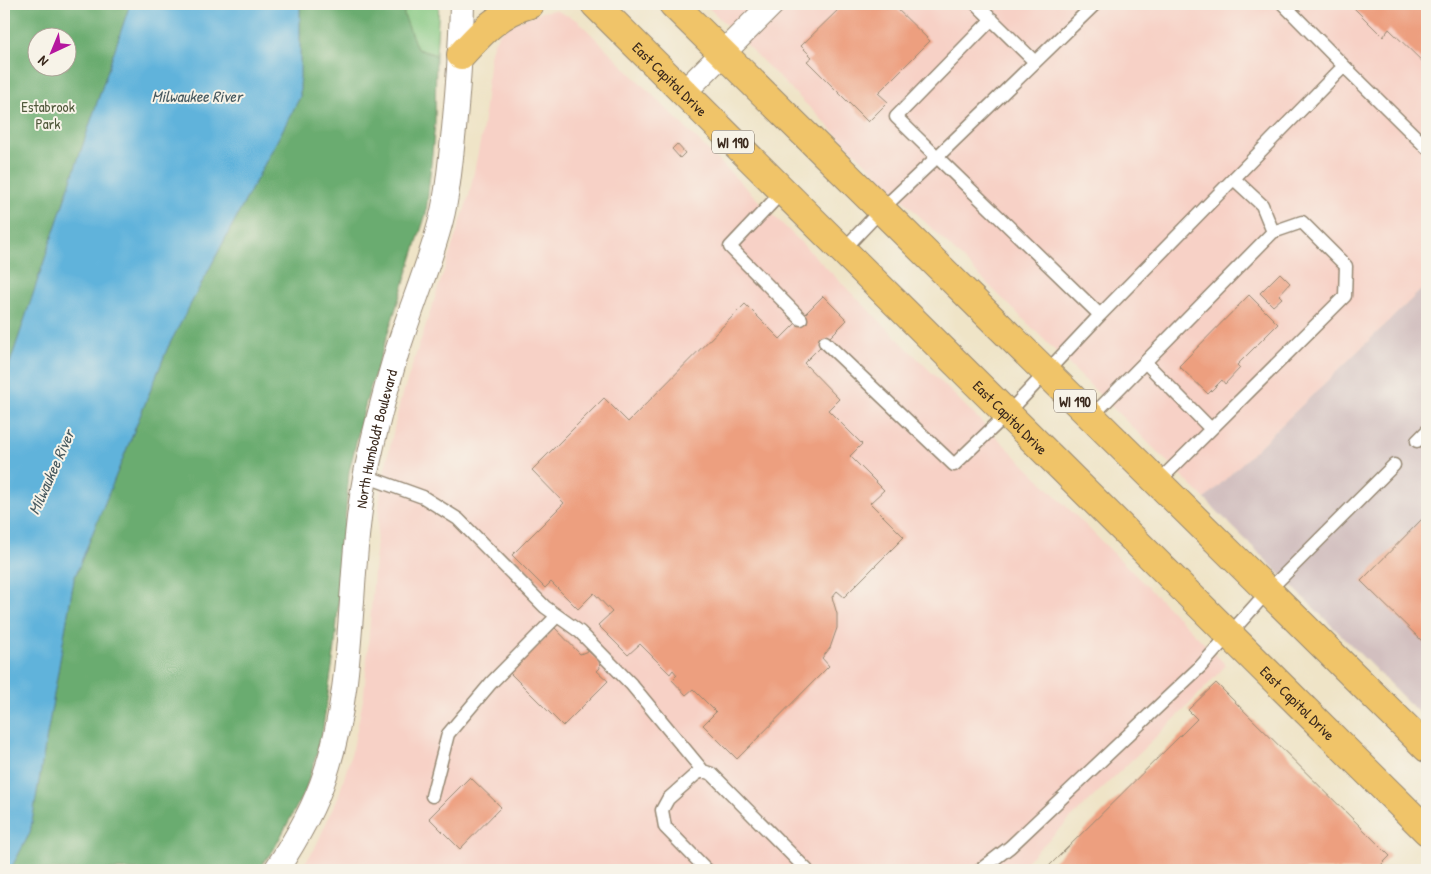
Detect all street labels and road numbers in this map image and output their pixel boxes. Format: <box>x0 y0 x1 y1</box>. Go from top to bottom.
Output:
street label: East Capitol Drive <box>628 37 712 121</box>
road number: WI 190 <box>712 130 754 154</box>
street label: North Humboldt Boulevard <box>350 367 402 510</box>
street label: East Capitol Drive <box>969 375 1053 459</box>
road number: WI 190 <box>1054 390 1096 412</box>
street label: East Capitol Drive <box>1256 661 1340 745</box>

